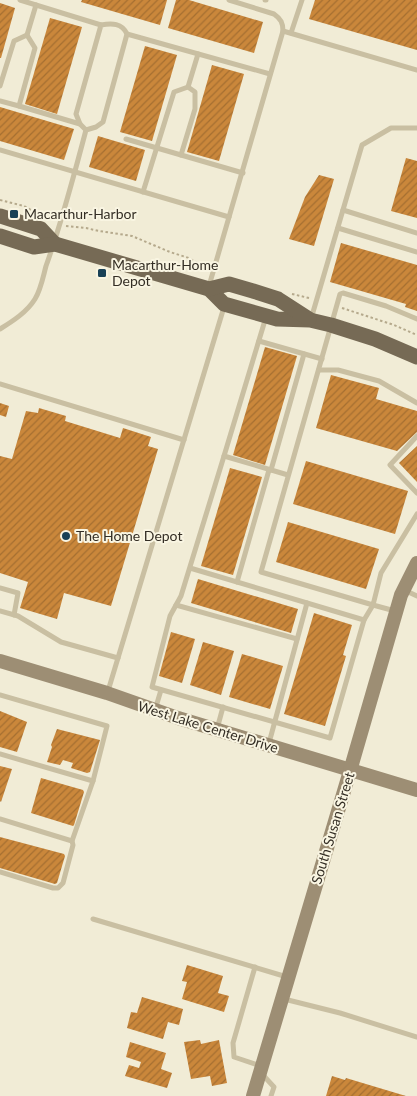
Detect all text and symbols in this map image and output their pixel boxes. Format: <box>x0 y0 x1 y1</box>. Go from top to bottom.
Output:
place label: Macarthur-Harbor <box>24 205 137 222</box>
marker: Macarthur-Harbor <box>8 208 20 220</box>
place label: Macarthur-Home Depot <box>112 256 218 289</box>
marker: Macarthur-Home Depot <box>96 267 108 279</box>
place label: The Home Depot <box>76 527 182 544</box>
marker: The Home Depot <box>60 530 72 542</box>
street label: West Lake Center Drive <box>136 697 280 756</box>
street label: South Susan Street <box>307 770 358 886</box>

